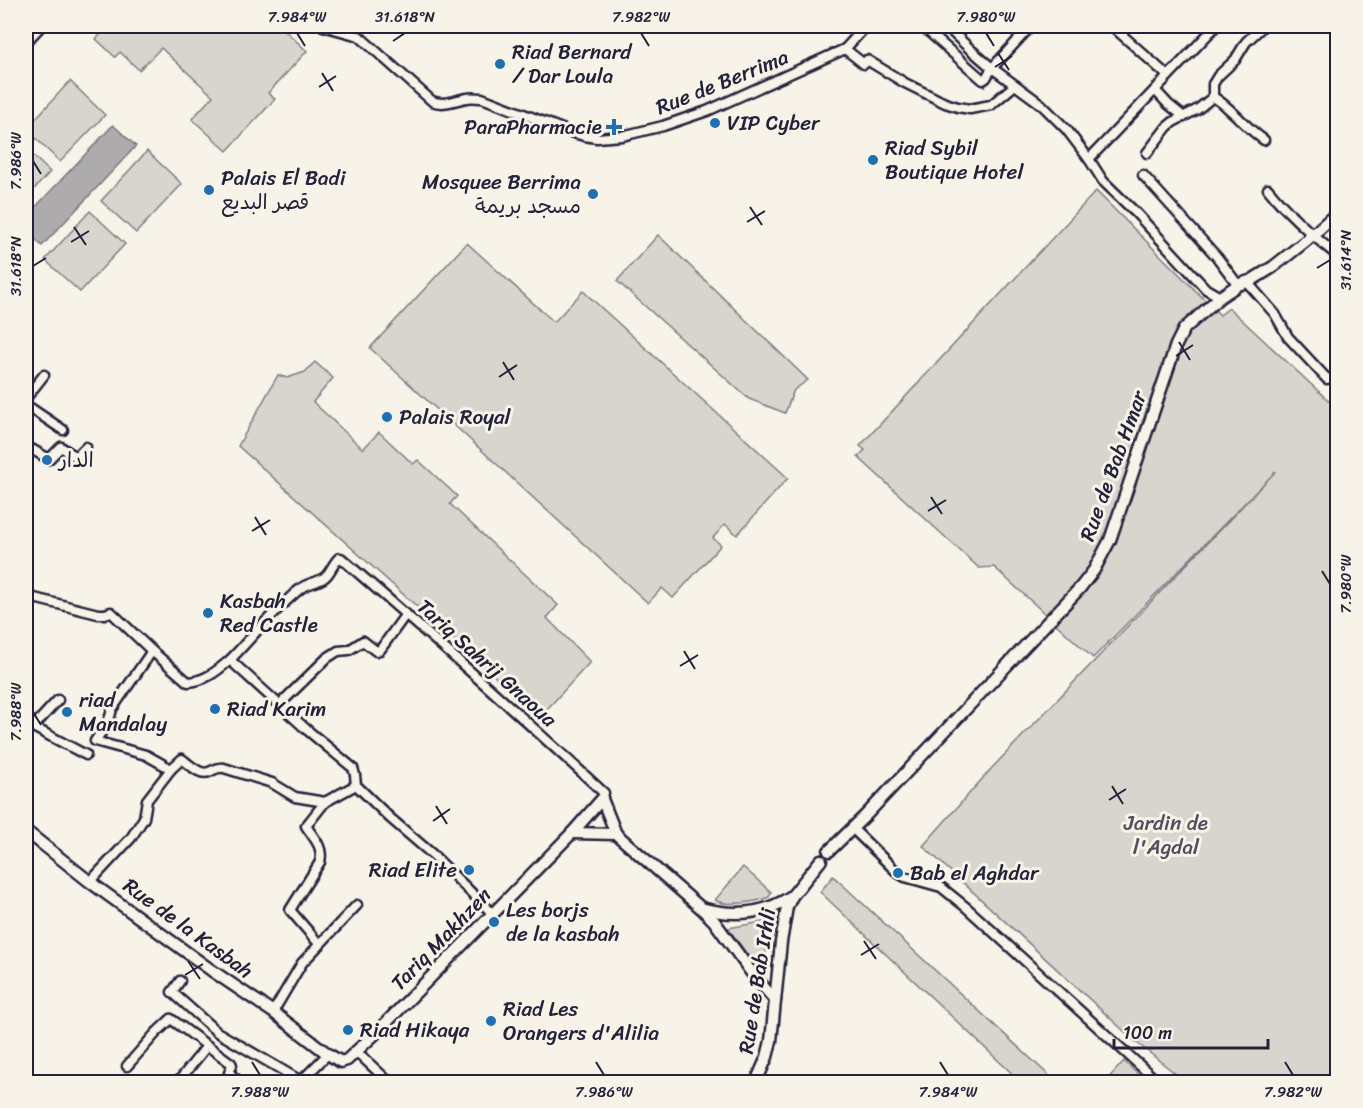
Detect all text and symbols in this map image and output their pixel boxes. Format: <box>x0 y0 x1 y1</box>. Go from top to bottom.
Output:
text: 7.984°W <box>268 4 327 30</box>
text: 31.618°N <box>375 4 436 30</box>
text: 7.982°W <box>612 4 670 30</box>
text: 7.980°W <box>957 4 1016 30</box>
place label: Riad Bernard / Dar Loula <box>512 33 633 95</box>
street label: Rue de Berrima <box>650 38 795 126</box>
marker: Riad Bernard / Dar Loula <box>493 57 507 71</box>
place label: VIP Cyber <box>727 104 821 142</box>
place label: ParaPharmacie <box>464 108 602 146</box>
marker: VIP Cyber <box>708 116 722 130</box>
marker: ParaPharmacie <box>607 120 621 134</box>
place label: Riad Sybil Boutique Hotel <box>885 129 1024 191</box>
text: 7.986°W <box>3 132 29 190</box>
marker: Riad Sybil Boutique Hotel <box>866 153 880 167</box>
place label: Palais El Badi قصر البديع <box>221 159 347 221</box>
place label: Mosquee Berrima مسجد بريمة <box>422 163 581 225</box>
marker: Palais El Badi قصر البديع <box>202 183 216 197</box>
marker: Mosquee Berrima مسجد بريمة <box>586 187 600 201</box>
text: 31.614°N <box>1333 229 1359 290</box>
text: 31.618°N <box>3 235 29 296</box>
street label: Rue de Bab Hmar <box>1068 384 1158 547</box>
place label: Palais Royal <box>399 398 511 436</box>
marker: Palais Royal <box>380 410 394 424</box>
place label: الدار <box>57 441 94 479</box>
marker: الدار <box>40 453 54 467</box>
text: 7.980°W <box>1333 554 1359 613</box>
place label: Kasbah Red Castle <box>220 582 318 644</box>
street label: Tariq Sahrij Gnaoua <box>408 589 567 737</box>
marker: Kasbah Red Castle <box>201 606 215 620</box>
place label: riad Mandalay <box>79 681 167 743</box>
text: 7.988°W <box>3 682 29 741</box>
place label: Riad Karim <box>227 690 326 728</box>
marker: Riad Karim <box>208 702 222 716</box>
marker: riad Mandalay <box>60 705 74 719</box>
park label: Jardin de l'Agdal <box>1123 804 1208 866</box>
place label: Riad Elite <box>369 851 457 889</box>
place label: Bab el Aghdar <box>910 854 1040 892</box>
marker: Riad Elite <box>462 863 476 877</box>
marker: Bab el Aghdar <box>891 866 905 880</box>
street label: Rue de la Kasbah <box>115 867 261 989</box>
street label: Tariq Makhzen <box>381 878 501 1000</box>
place label: Les borjs de la kasbah <box>506 891 619 953</box>
street label: Rue de Bab Irhli <box>727 904 787 1057</box>
marker: Les borjs de la kasbah <box>487 915 501 929</box>
place label: Riad Les Orangers d'Alilia <box>503 990 659 1052</box>
place label: Riad Hikaya <box>360 1011 470 1049</box>
scale bar <box>1114 1012 1268 1050</box>
marker: Riad Les Orangers d'Alilia <box>484 1014 498 1028</box>
text: 100 m <box>1123 1017 1172 1049</box>
marker: Riad Hikaya <box>341 1023 355 1037</box>
text: 7.988°W <box>231 1079 290 1105</box>
text: 7.986°W <box>575 1079 633 1105</box>
text: 7.984°W <box>919 1079 978 1105</box>
text: 7.982°W <box>1264 1079 1322 1105</box>

